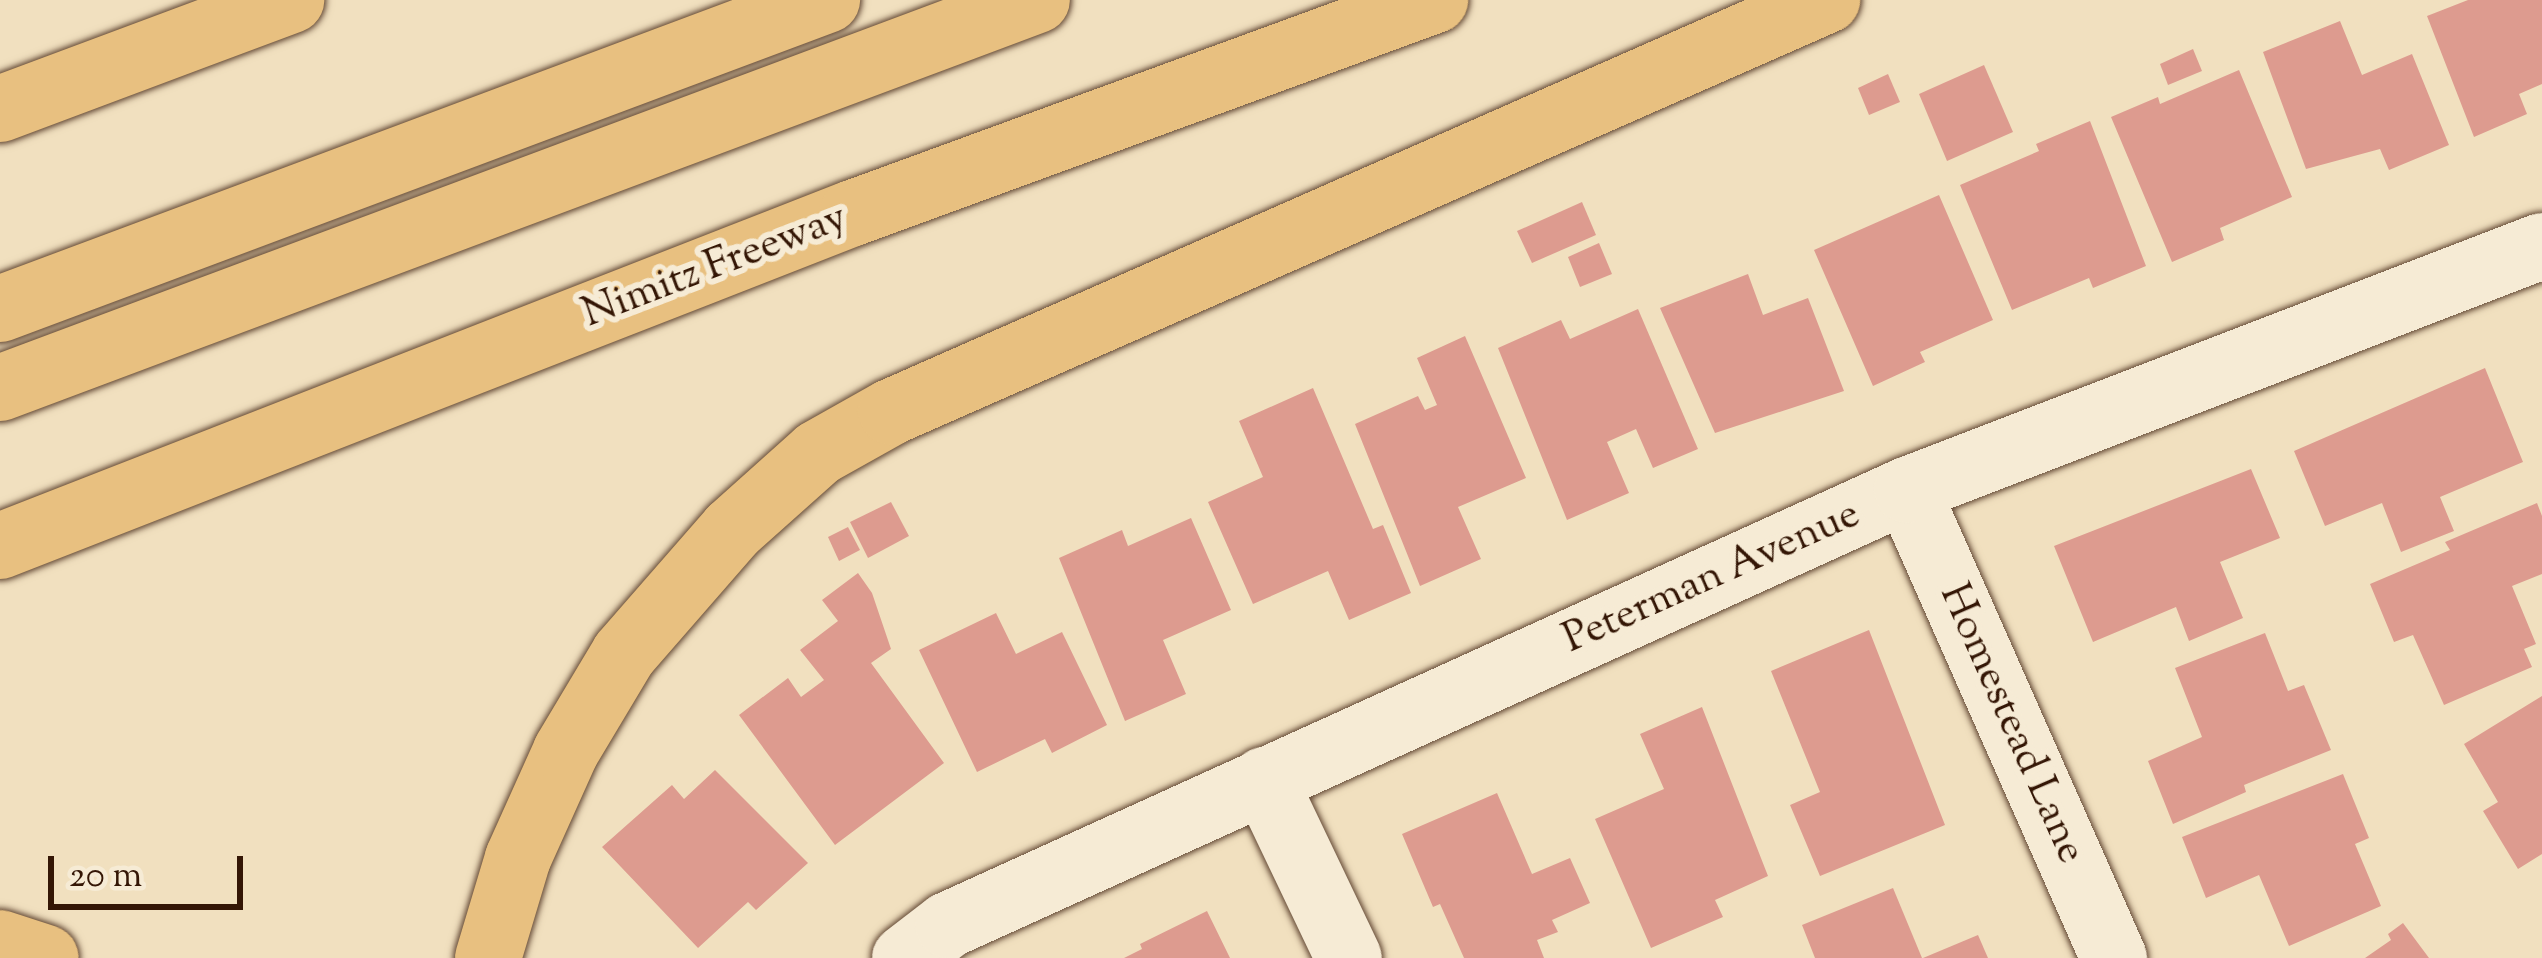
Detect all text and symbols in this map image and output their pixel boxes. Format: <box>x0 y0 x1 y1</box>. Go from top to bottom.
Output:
street label: Nimitz Freeway <box>576 194 854 340</box>
street label: Peterman Avenue <box>1556 490 1868 666</box>
street label: Homestead Lane <box>1927 576 2095 872</box>
scale bar <box>54 832 249 906</box>
text: 20 m <box>69 851 142 903</box>

